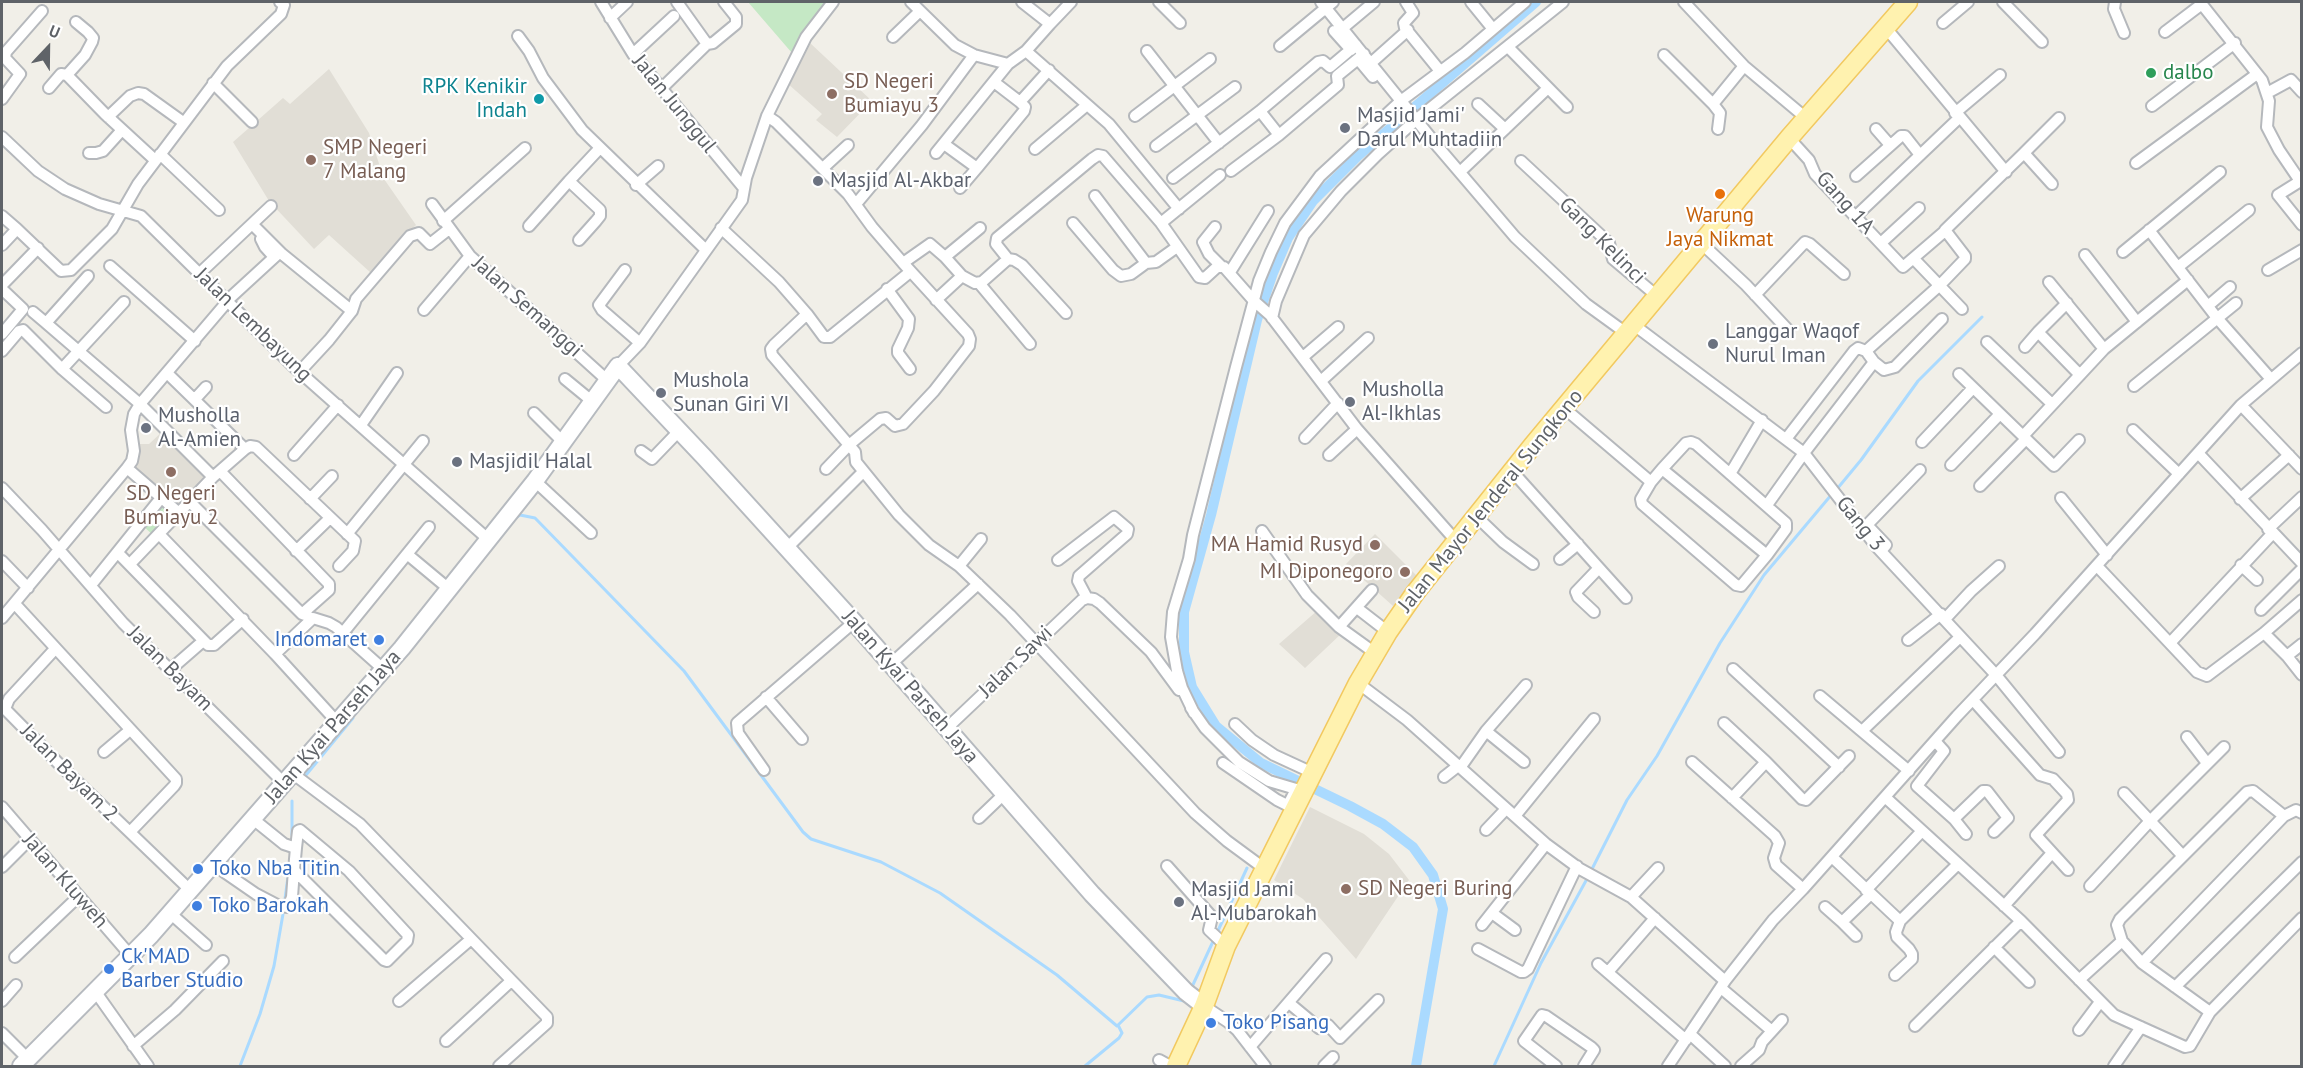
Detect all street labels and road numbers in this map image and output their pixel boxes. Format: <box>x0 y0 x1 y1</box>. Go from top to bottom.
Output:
street label: Jalan Junggul <box>627 50 721 158</box>
street label: Gang 1A <box>1810 167 1880 239</box>
street label: Gang Kelinci <box>1553 192 1651 290</box>
street label: Jalan Semanggi <box>467 251 587 363</box>
street label: Jalan Lembayung <box>189 263 317 387</box>
street label: Jalan Mayor Jenderal Sungkono <box>1393 385 1589 617</box>
street label: Gang 3 <box>1830 492 1890 556</box>
street label: Jalan Kyai Parseh Jaya <box>836 605 984 769</box>
street label: Jalan Bayam <box>122 621 218 717</box>
street label: Jalan Sawi <box>974 621 1058 703</box>
street label: Jalan Kyai Parseh Jaya <box>259 645 407 809</box>
street label: Jalan Bayam 2 <box>15 719 123 827</box>
street label: Jalan Kluweh <box>17 828 113 934</box>

